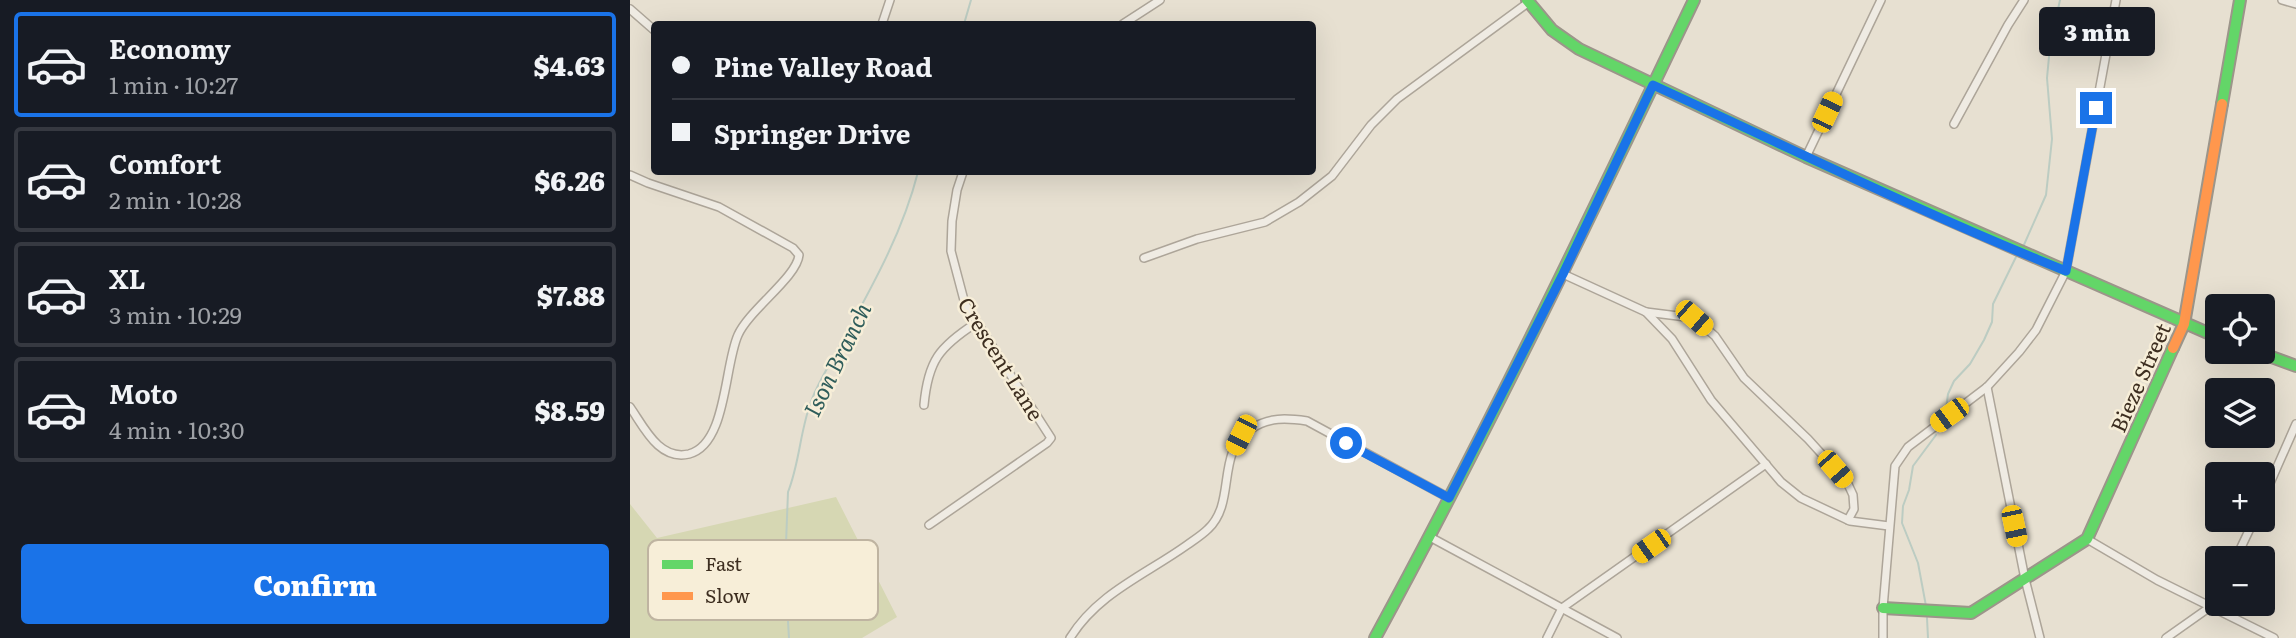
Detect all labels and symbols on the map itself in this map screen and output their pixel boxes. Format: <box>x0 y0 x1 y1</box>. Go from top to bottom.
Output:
callout: 3 min <box>2038 7 2154 56</box>
car <box>1809 89 1846 135</box>
route end <box>2080 92 2112 124</box>
street label: Crescent Lane <box>952 290 1052 426</box>
water label: Ison Branch <box>794 296 878 422</box>
car <box>1672 296 1717 340</box>
street label: Bieze Street <box>2101 317 2177 437</box>
car <box>1926 394 1973 436</box>
car <box>1223 412 1260 458</box>
route start <box>1330 427 1362 459</box>
car <box>1814 446 1857 492</box>
car <box>2000 503 2029 549</box>
car <box>1628 525 1675 567</box>
legend <box>648 540 878 620</box>
text: Fast <box>705 549 742 577</box>
text: Slow <box>705 581 750 609</box>

